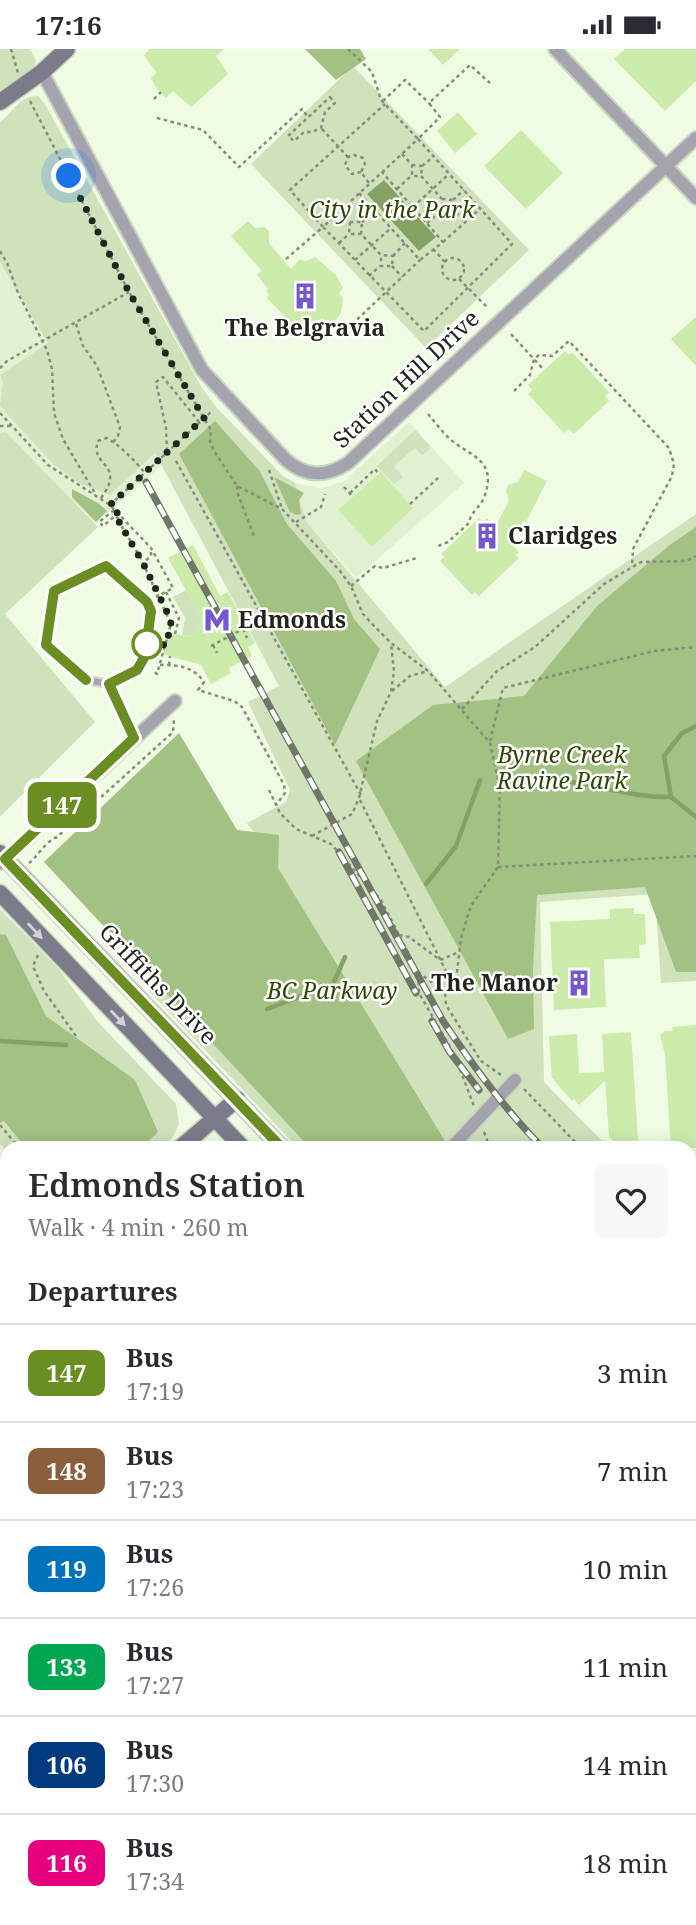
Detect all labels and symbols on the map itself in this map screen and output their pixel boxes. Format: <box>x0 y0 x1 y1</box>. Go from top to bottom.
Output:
your location <box>51 158 86 193</box>
park label: City in the Park <box>309 193 476 225</box>
building icon: The Belgravia <box>290 281 320 311</box>
street label: Station Hill Drive <box>325 302 486 455</box>
place label: The Belgravia <box>225 311 385 343</box>
place label: Claridges <box>508 519 617 551</box>
building icon: Claridges <box>472 521 502 551</box>
place label: Edmonds <box>238 603 346 635</box>
metro station icon: Edmonds <box>202 605 232 635</box>
unlabelled marker <box>132 629 162 659</box>
park label: Byrne Creek Ravine Park <box>496 738 628 796</box>
line badge: 147 <box>22 782 102 828</box>
street label: Griffiths Drive <box>93 916 225 1051</box>
one-way arrow <box>27 922 43 939</box>
place label: The Manor <box>431 966 558 998</box>
building icon: The Manor <box>564 968 594 998</box>
park label: BC Parkway <box>266 974 397 1006</box>
one-way arrow <box>110 1009 126 1026</box>

